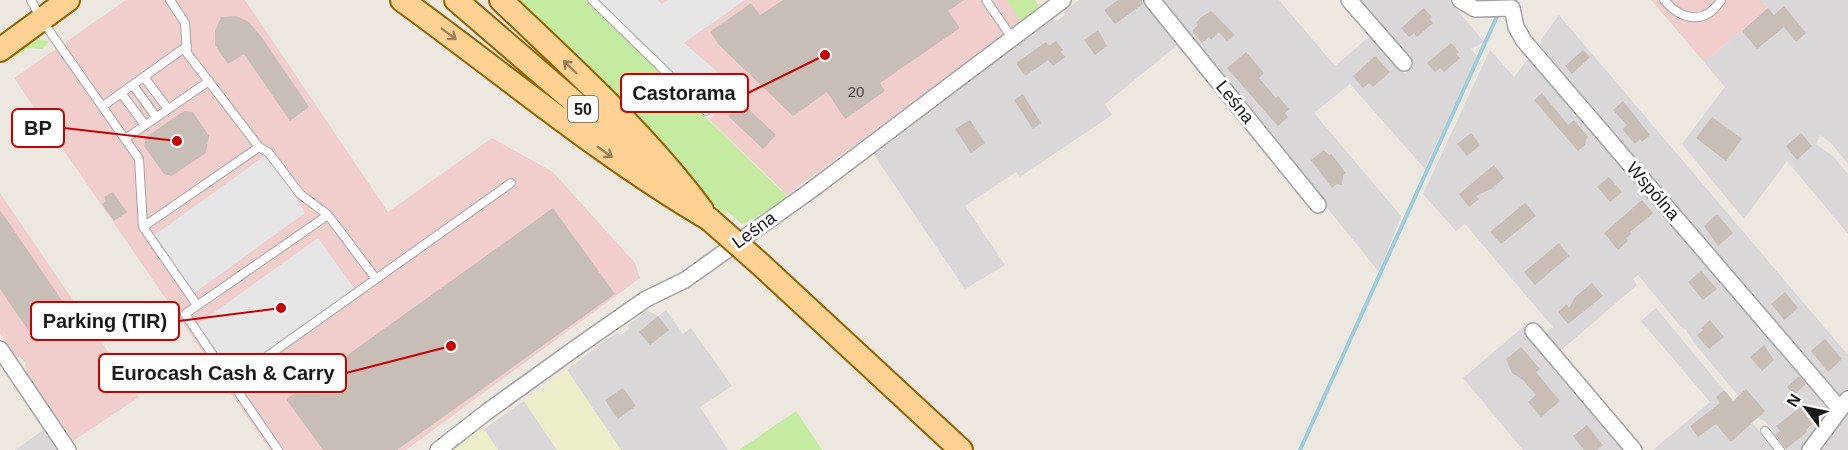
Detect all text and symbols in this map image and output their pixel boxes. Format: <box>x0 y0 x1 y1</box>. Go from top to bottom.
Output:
one-way arrow <box>441 28 457 41</box>
one-way arrow <box>563 60 578 74</box>
callout: Castorama <box>621 74 748 112</box>
street label: Leśna <box>1212 77 1259 128</box>
text: Castorama <box>632 82 737 104</box>
house number: 20 <box>848 83 864 100</box>
road number: 50 <box>568 96 598 122</box>
callout: BP <box>12 109 64 147</box>
text: BP <box>24 117 52 139</box>
one-way arrow <box>597 145 613 158</box>
street label: Wspólna <box>1622 158 1684 225</box>
street label: Leśna <box>728 207 781 253</box>
callout: Parking (TIR) <box>31 302 179 340</box>
text: Parking (TIR) <box>43 310 167 332</box>
callout: Eurocash Cash & Carry <box>99 354 346 392</box>
text: Eurocash Cash & Carry <box>111 362 336 384</box>
north arrow <box>1776 378 1836 438</box>
text: N <box>1783 391 1804 410</box>

